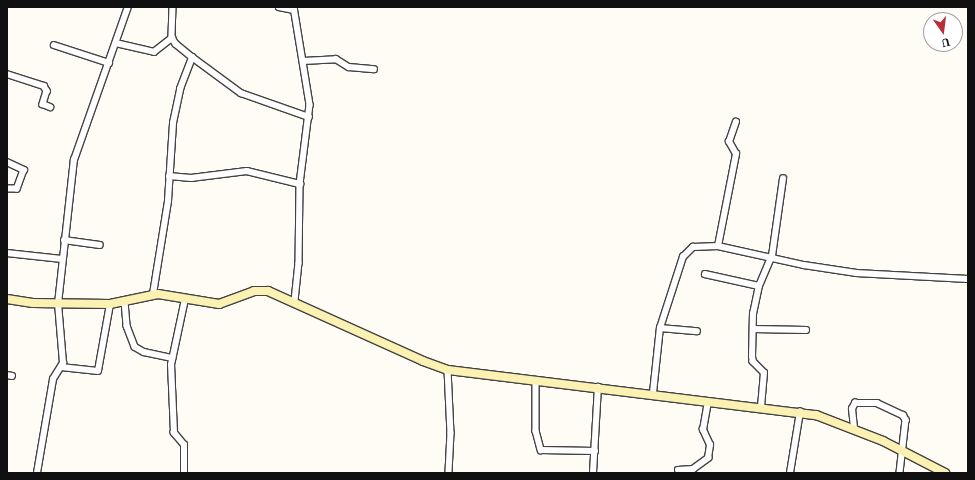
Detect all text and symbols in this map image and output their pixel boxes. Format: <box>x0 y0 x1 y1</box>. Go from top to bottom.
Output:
north arrow <box>923 12 963 52</box>
text: U <box>940 35 952 51</box>

